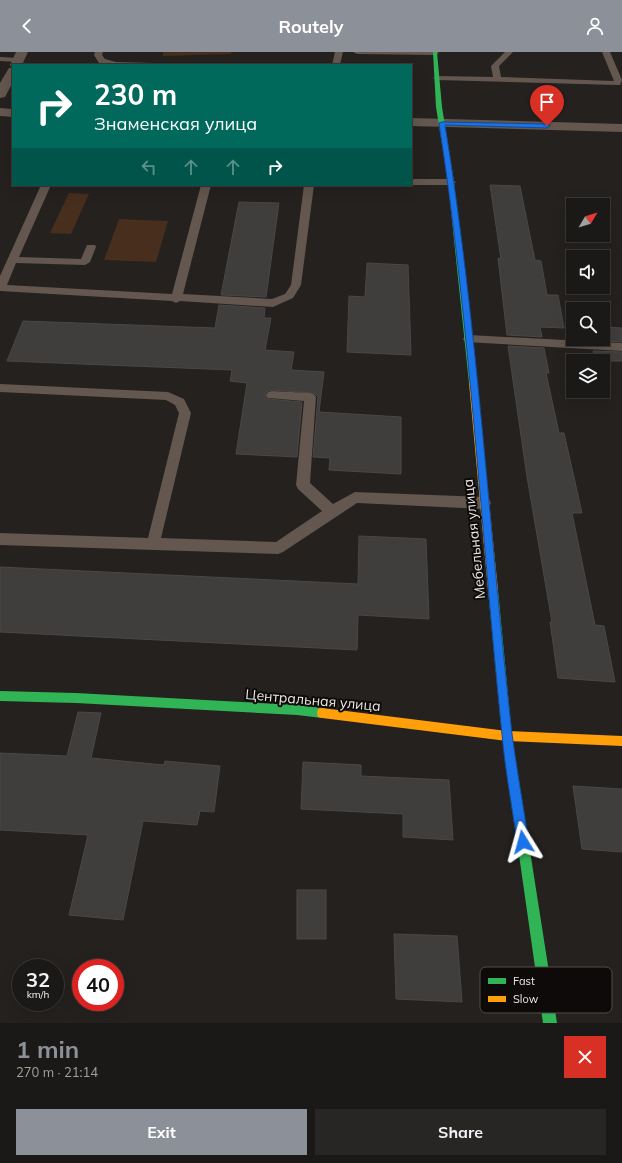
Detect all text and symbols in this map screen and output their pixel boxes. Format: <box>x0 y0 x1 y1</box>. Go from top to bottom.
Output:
icon: back <box>16 15 38 37</box>
text: Routely <box>279 15 343 38</box>
icon: person <box>584 15 606 37</box>
text: 230 m <box>94 77 177 112</box>
icon: right <box>28 80 80 132</box>
pin <box>530 85 564 126</box>
icon: arrive <box>536 91 558 113</box>
text: Знаменская улица <box>94 112 257 135</box>
icon: left <box>138 156 160 178</box>
icon: ahead <box>180 156 202 178</box>
icon: ahead <box>222 156 244 178</box>
icon: right <box>264 156 286 178</box>
north arrow <box>566 198 610 242</box>
map controls <box>566 198 610 398</box>
button: sound <box>566 250 610 294</box>
button: search <box>566 302 610 346</box>
button: layers <box>566 354 610 398</box>
street label: Мебельная улица <box>459 478 489 600</box>
street label: Центральная улица <box>245 685 381 715</box>
position arrow <box>502 821 544 863</box>
speed limit sign: 40 <box>72 959 124 1011</box>
text: 32 <box>26 967 50 992</box>
legend <box>480 967 612 1013</box>
text: Fast <box>513 974 535 988</box>
text: km/h <box>27 988 49 1001</box>
text: Slow <box>513 992 539 1006</box>
text: 1 min <box>16 1034 79 1064</box>
button: close <box>564 1036 606 1078</box>
text: 270 m · 21:14 <box>16 1064 98 1080</box>
button: Exit <box>16 1109 307 1155</box>
button: Share <box>315 1109 606 1155</box>

